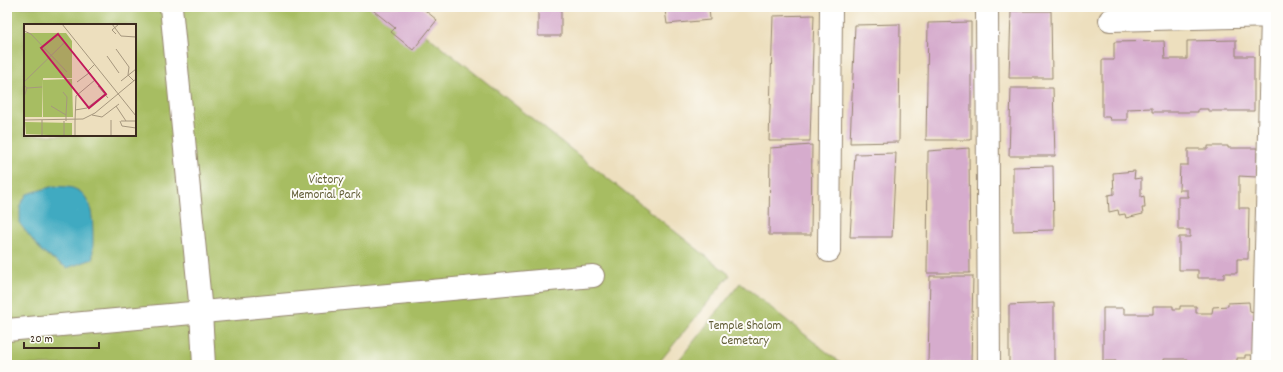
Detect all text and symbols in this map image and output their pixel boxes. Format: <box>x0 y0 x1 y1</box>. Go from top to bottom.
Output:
inset map <box>24 24 136 136</box>
park label: Victory Memorial Park <box>291 171 361 205</box>
park label: Temple Sholom Cemetary <box>709 317 782 351</box>
scale bar <box>24 324 99 350</box>
text: 20 m <box>30 331 53 348</box>

